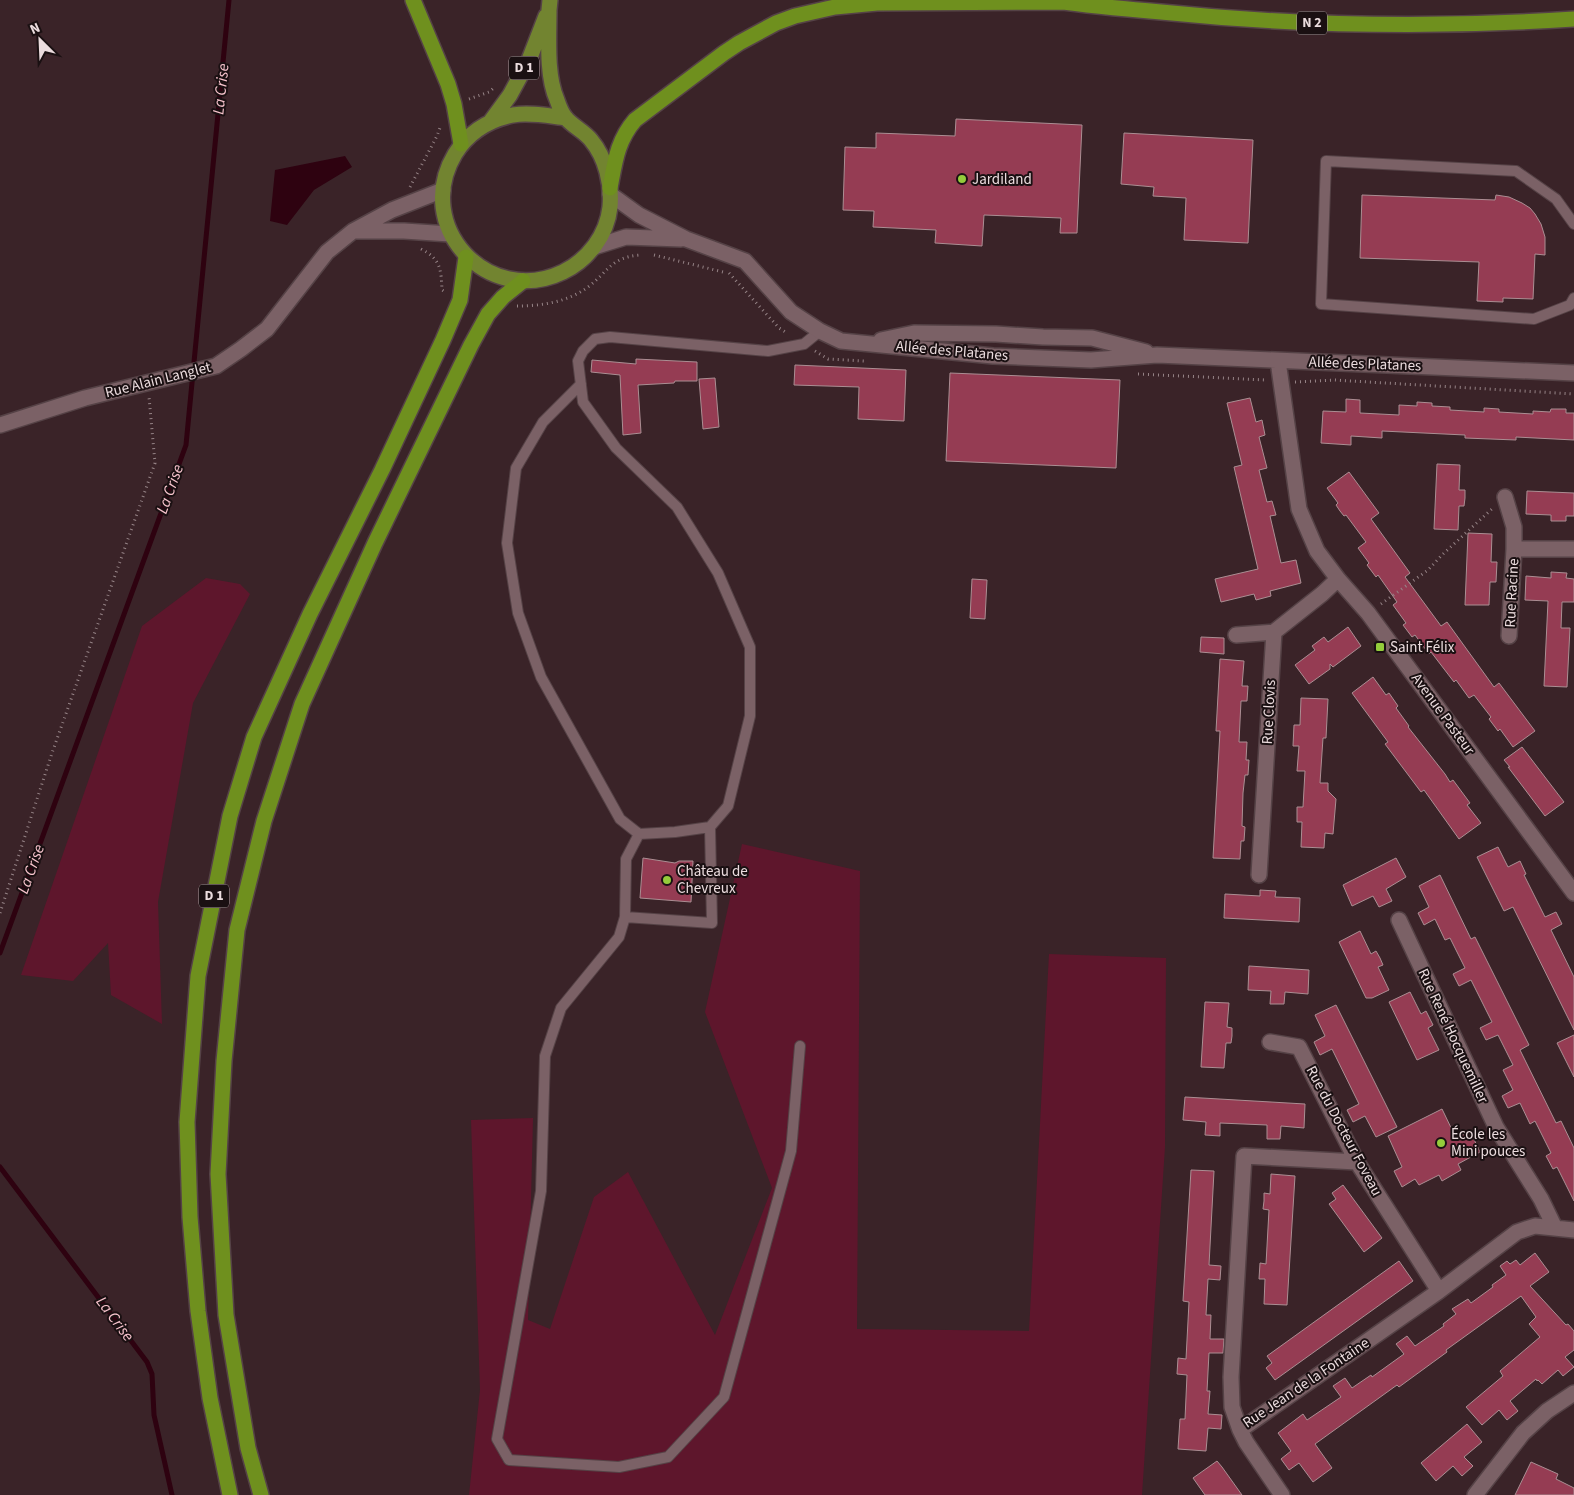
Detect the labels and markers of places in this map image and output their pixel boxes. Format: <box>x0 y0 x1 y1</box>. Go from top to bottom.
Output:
place label: Jardiland <box>972 169 1032 190</box>
marker: Jardiland <box>956 173 968 185</box>
place label: Saint Félix <box>1390 637 1455 658</box>
marker: Saint Félix <box>1374 641 1386 653</box>
place label: Château de Chevreux <box>677 861 748 899</box>
marker: Château de Chevreux <box>661 874 673 886</box>
place label: École les Mini pouces <box>1451 1124 1525 1162</box>
marker: École les Mini pouces <box>1435 1137 1447 1149</box>

